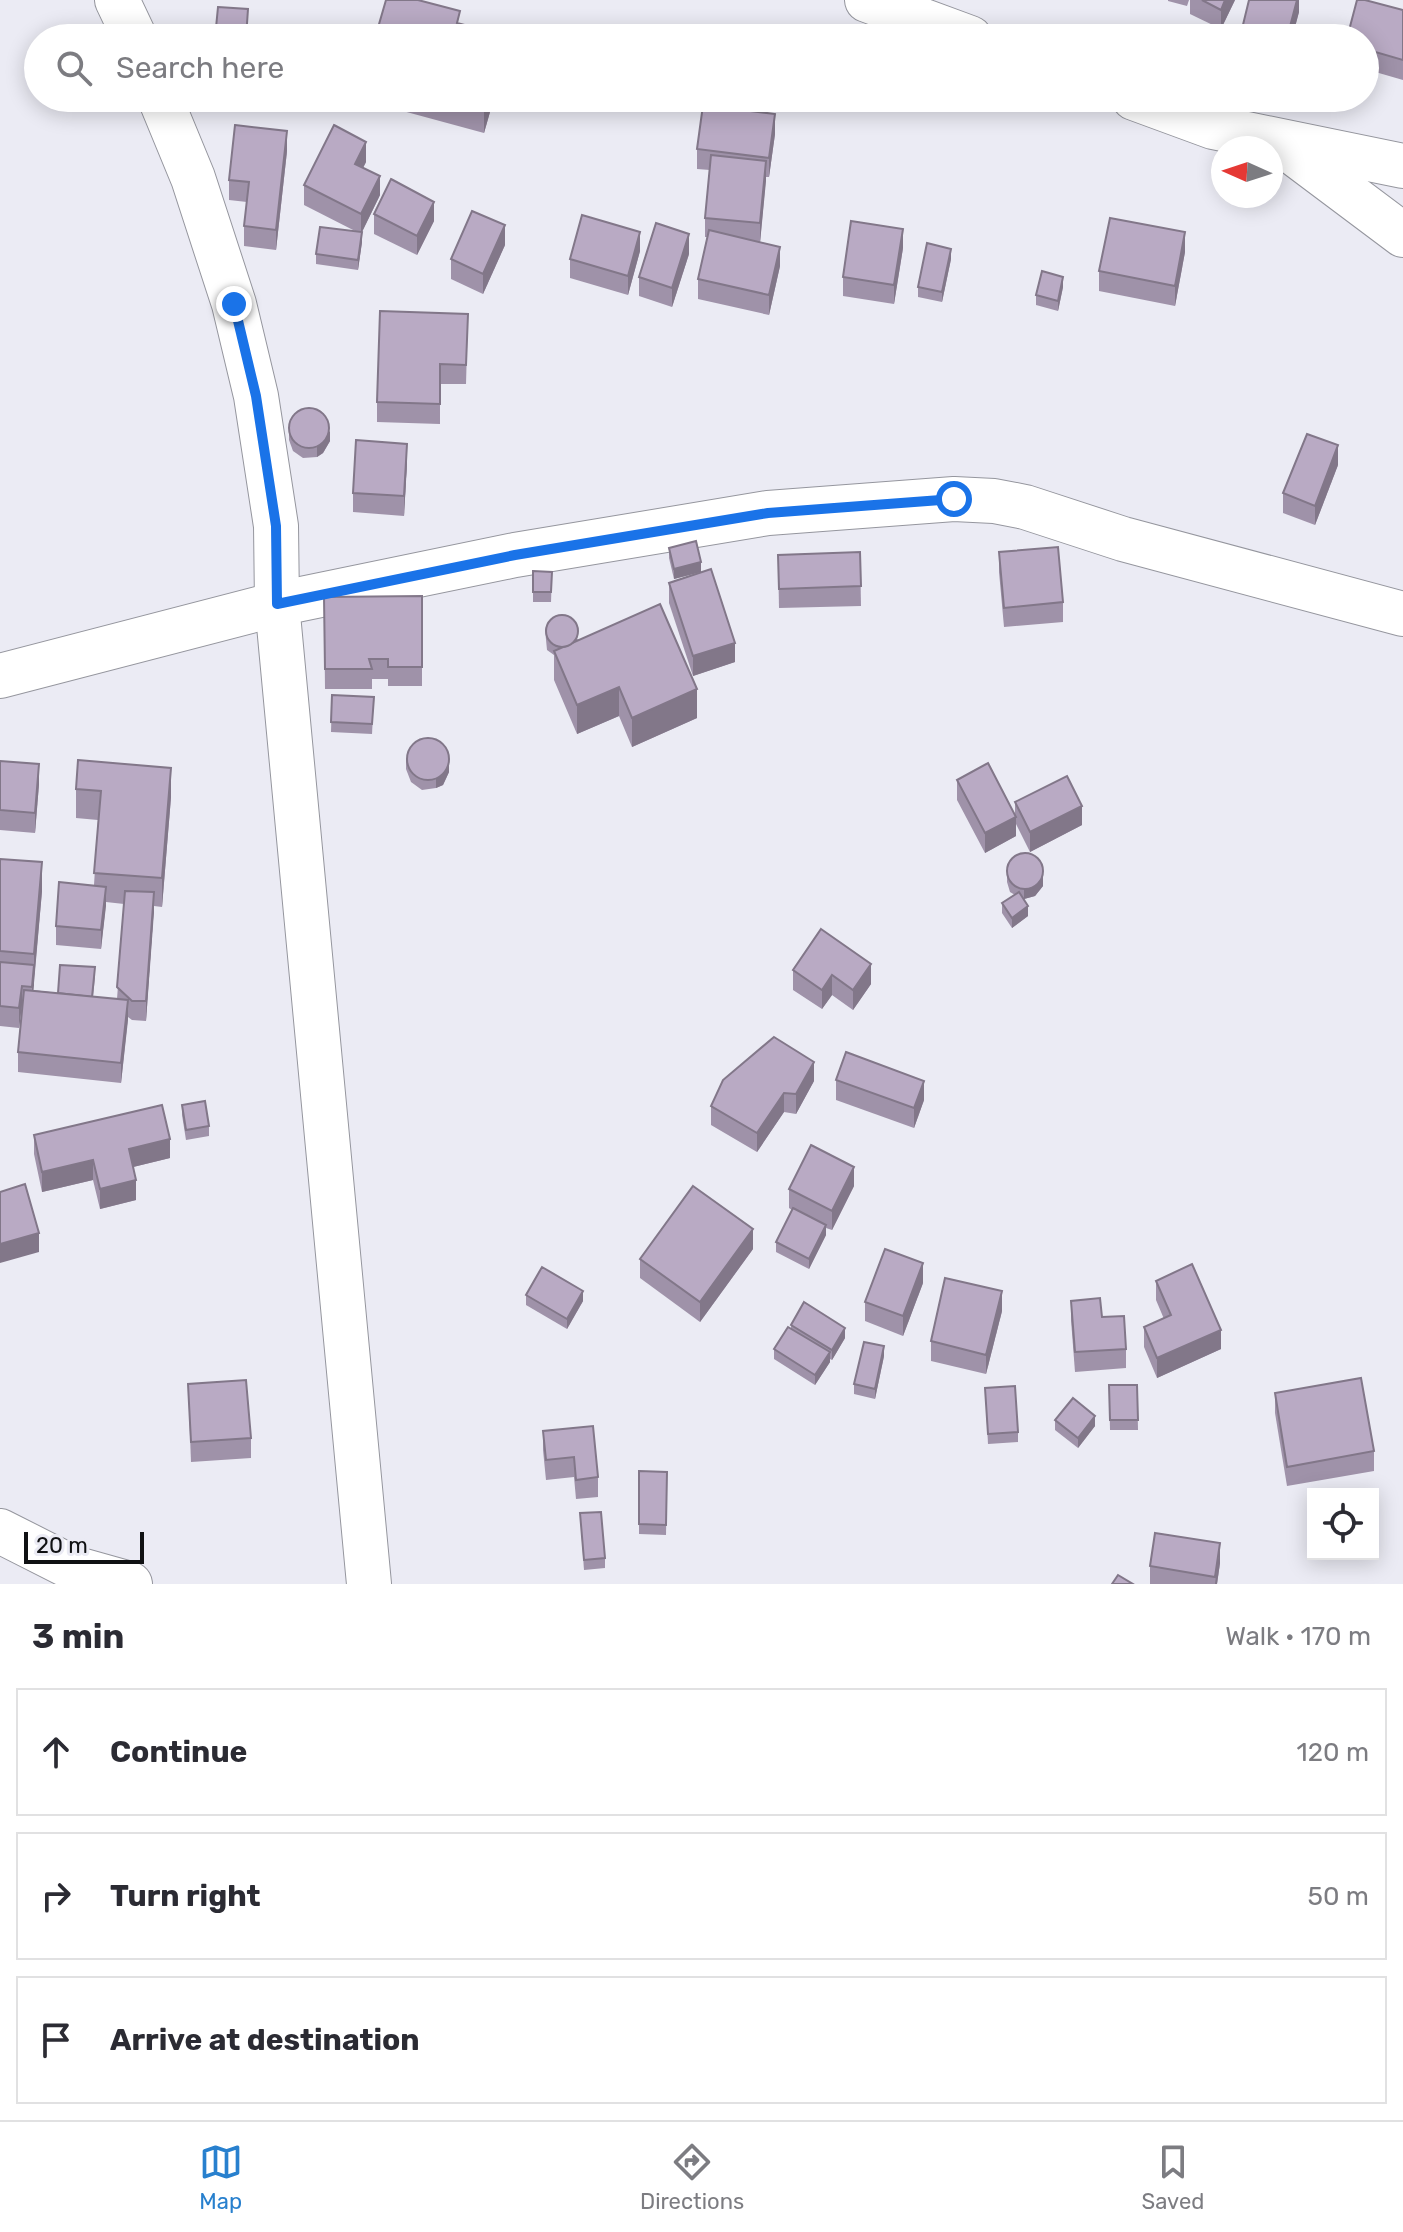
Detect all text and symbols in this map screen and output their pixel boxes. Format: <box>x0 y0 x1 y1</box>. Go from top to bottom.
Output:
search box <box>24 24 1379 112</box>
icon: search <box>52 46 96 90</box>
text: Search here <box>116 50 284 86</box>
north arrow <box>1211 136 1283 208</box>
route end <box>216 286 252 322</box>
route start <box>936 481 972 517</box>
map controls <box>1307 1488 1379 1560</box>
button: locate <box>1307 1488 1379 1560</box>
scale bar <box>24 1528 144 1564</box>
text: 20 m <box>36 1532 88 1559</box>
text: 3 min <box>32 1616 124 1657</box>
text: Walk · 170 m <box>1225 1621 1371 1652</box>
icon: ahead <box>34 1730 78 1774</box>
text: Continue <box>110 1734 247 1770</box>
text: 120 m <box>1297 1737 1369 1768</box>
icon: right <box>34 1874 78 1918</box>
text: Turn right <box>110 1878 261 1914</box>
text: 50 m <box>1308 1881 1369 1912</box>
icon: arrive <box>34 2018 78 2062</box>
text: Arrive at destination <box>110 2022 420 2058</box>
tab: Map <box>199 2140 243 2215</box>
tab: Directions <box>640 2140 744 2215</box>
tab: Saved <box>1142 2140 1204 2215</box>

